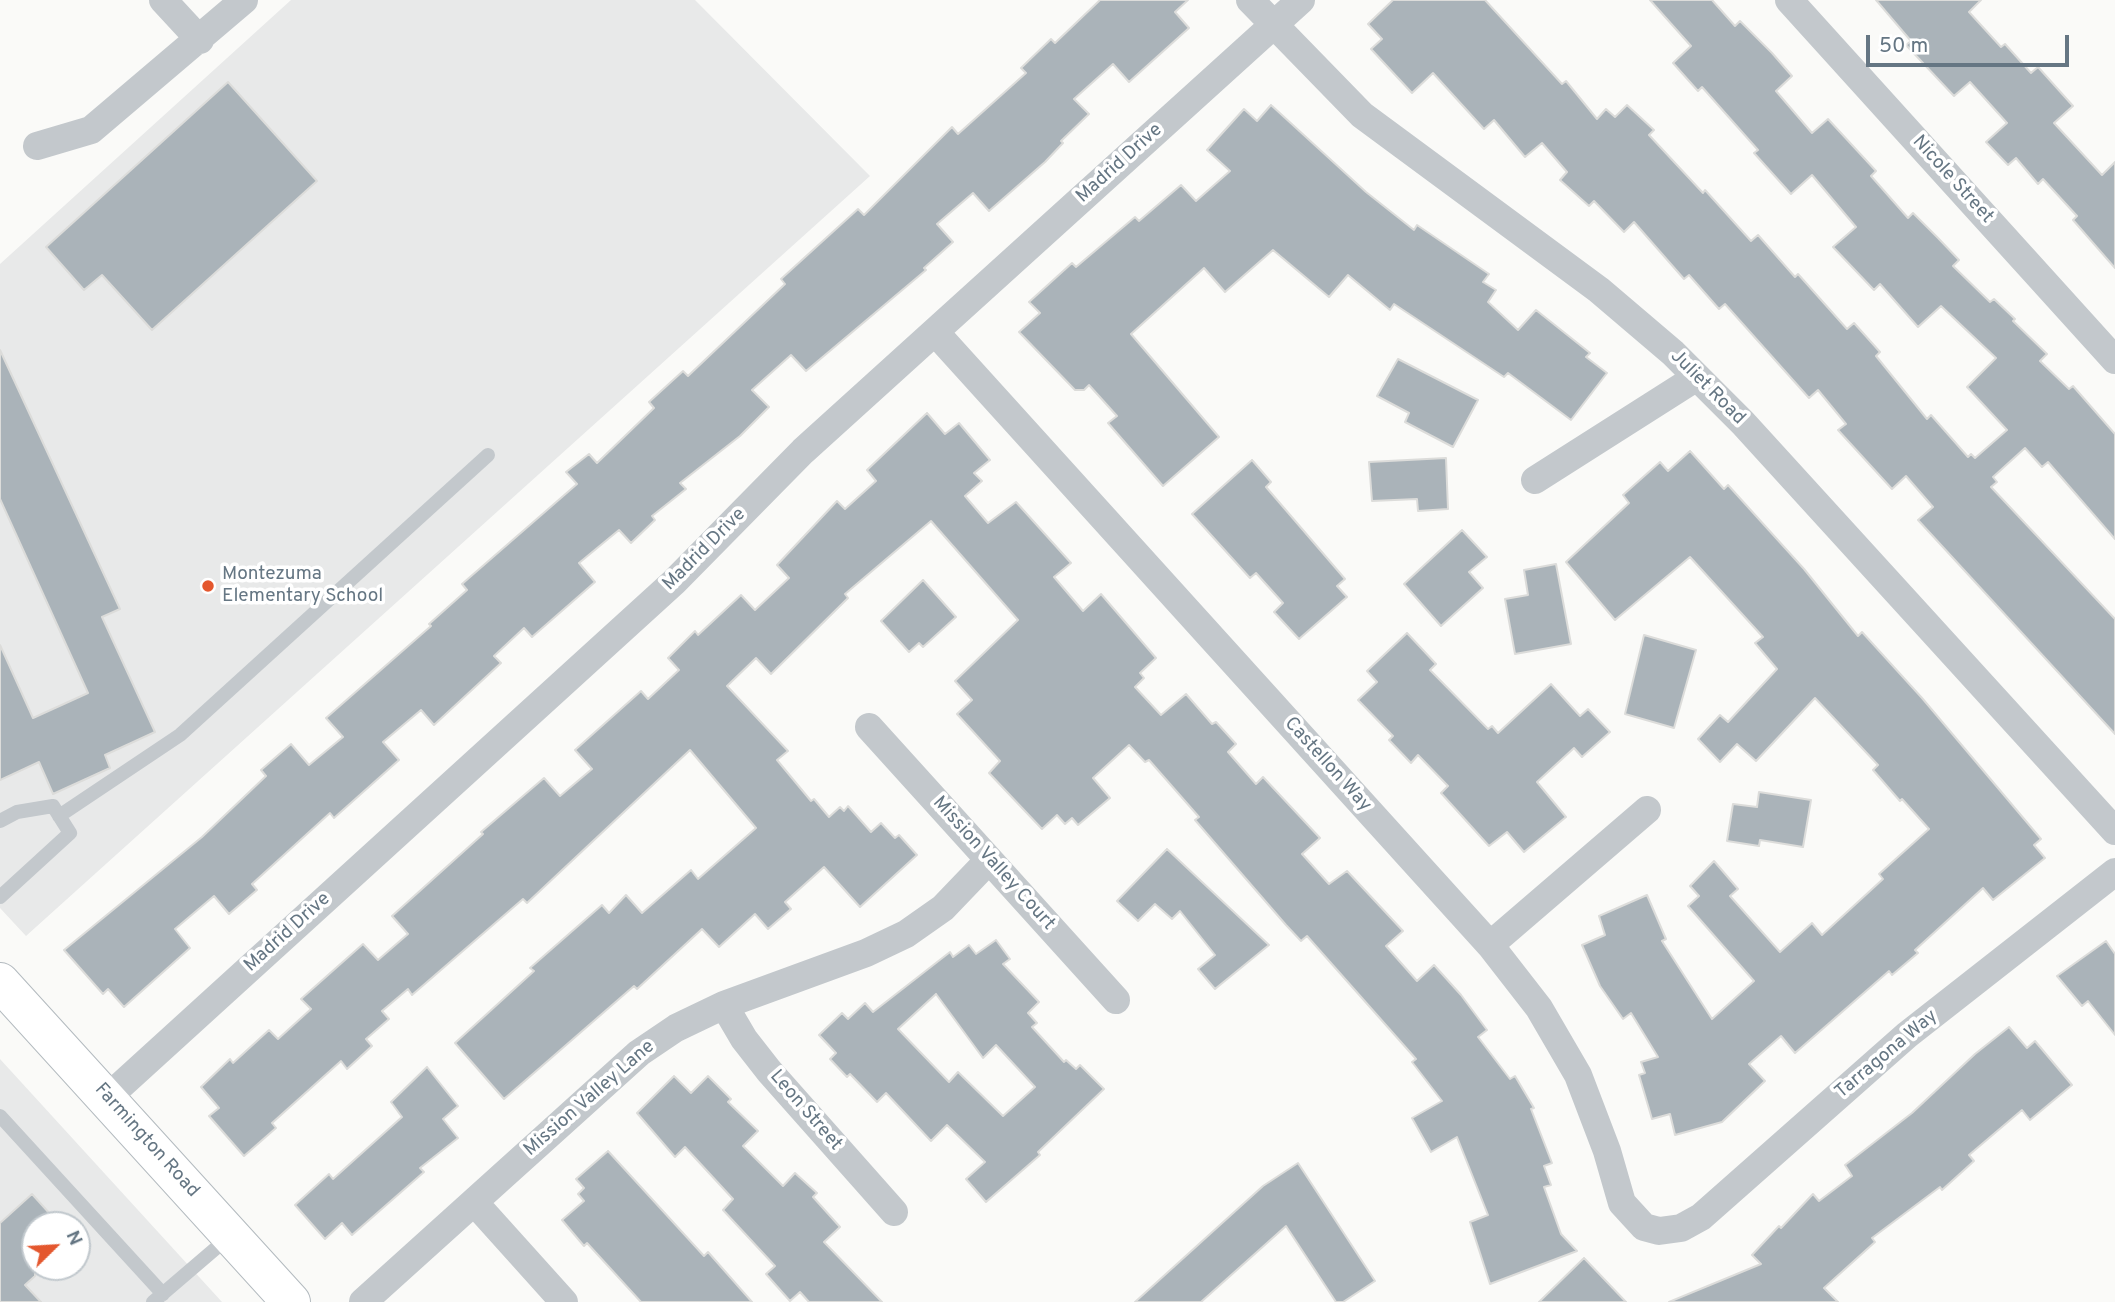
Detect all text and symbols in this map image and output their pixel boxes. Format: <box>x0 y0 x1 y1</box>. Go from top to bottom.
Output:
scale bar <box>1870 21 2073 65</box>
text: 50 m <box>1879 33 1928 60</box>
street label: Madrid Drive <box>1072 119 1168 209</box>
street label: Nicole Street <box>1907 131 1997 229</box>
street label: Juliet Road <box>1665 346 1749 430</box>
street label: Madrid Drive <box>659 504 751 596</box>
place label: Montezuma Elementary School <box>222 564 383 608</box>
marker: Montezuma Elementary School <box>200 578 216 594</box>
street label: Castellon Way <box>1279 713 1375 817</box>
street label: Mission Valley Court <box>927 792 1059 936</box>
street label: Madrid Drive <box>240 888 336 978</box>
street label: Tarragona Way <box>1831 1006 1943 1104</box>
street label: Mission Valley Lane <box>520 1036 660 1162</box>
street label: Leon Street <box>764 1066 846 1156</box>
street label: Farmington Road <box>89 1079 203 1203</box>
north arrow <box>21 1211 91 1281</box>
text: N <box>60 1227 87 1249</box>

